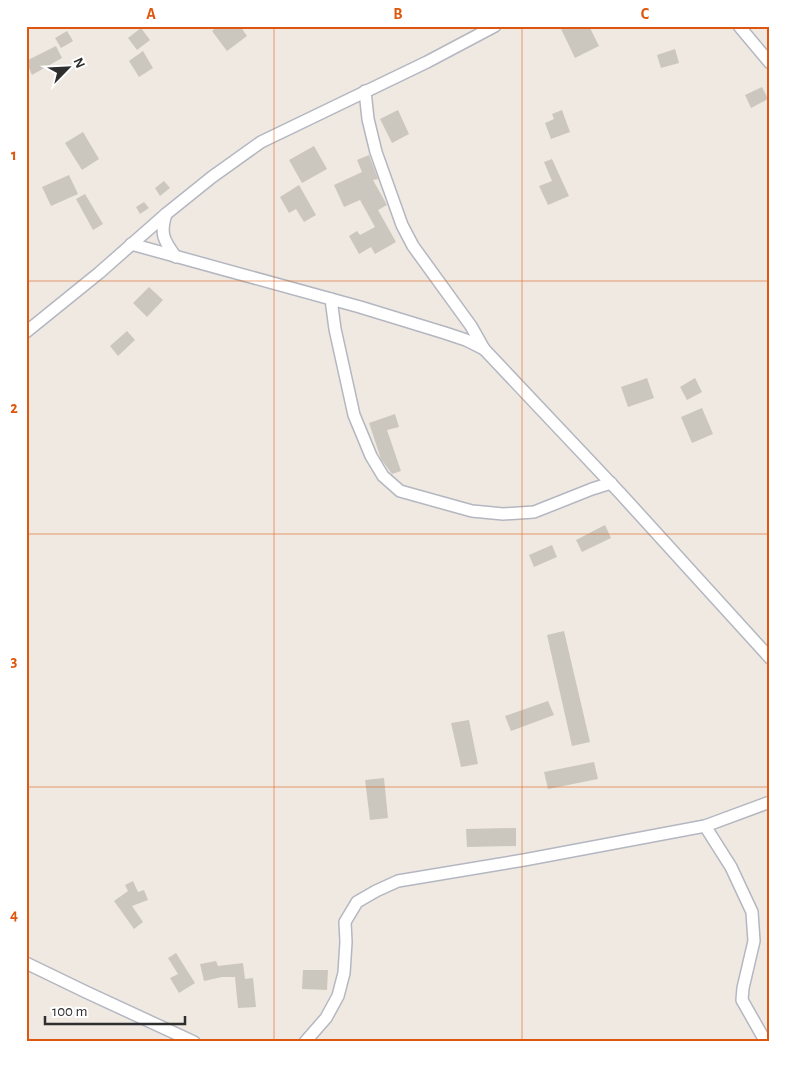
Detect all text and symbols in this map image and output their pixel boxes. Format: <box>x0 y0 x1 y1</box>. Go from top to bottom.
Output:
text: A <box>146 6 156 22</box>
text: B <box>393 6 403 22</box>
text: C <box>641 6 650 22</box>
north arrow <box>42 42 92 92</box>
text: N <box>71 56 87 70</box>
text: 1 <box>11 147 17 163</box>
text: 2 <box>10 400 18 416</box>
text: 3 <box>11 653 18 669</box>
text: 4 <box>10 907 18 923</box>
scale bar <box>45 993 185 1025</box>
text: 100 m <box>52 1004 87 1019</box>

